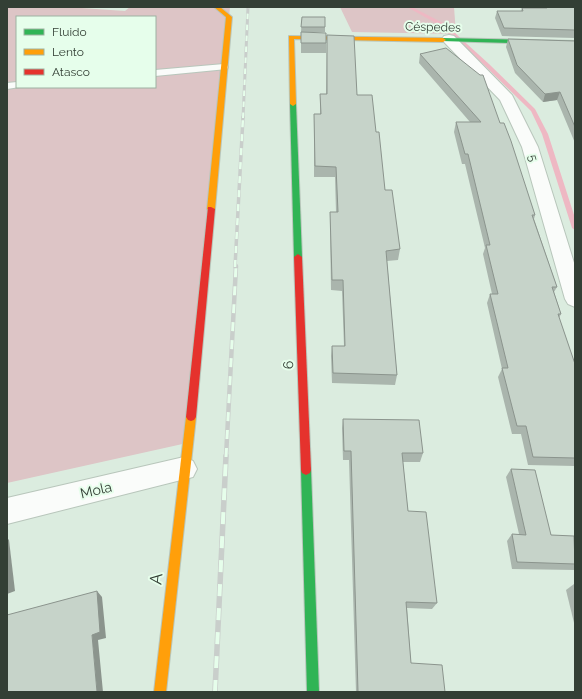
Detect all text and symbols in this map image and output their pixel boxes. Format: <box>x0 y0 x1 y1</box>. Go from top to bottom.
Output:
legend <box>16 16 156 88</box>
street label: Céspedes <box>405 20 461 34</box>
text: Fluido <box>52 25 87 39</box>
text: Lento <box>52 45 84 59</box>
text: Atasco <box>52 65 90 79</box>
street label: 5 <box>525 153 541 164</box>
street label: 6 <box>280 360 296 370</box>
street label: Mola <box>79 479 113 501</box>
street label: A <box>145 572 167 586</box>

